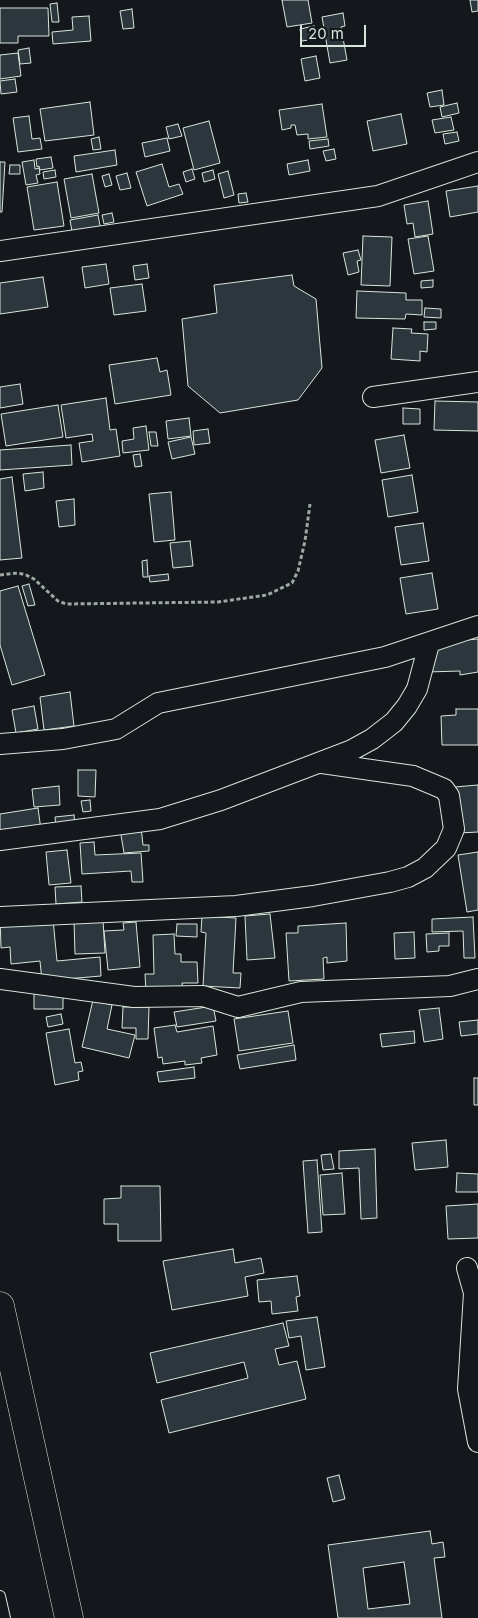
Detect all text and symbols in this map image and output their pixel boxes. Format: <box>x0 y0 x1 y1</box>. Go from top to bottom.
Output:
scale bar <box>303 15 369 47</box>
text: 20 m <box>308 24 344 43</box>

